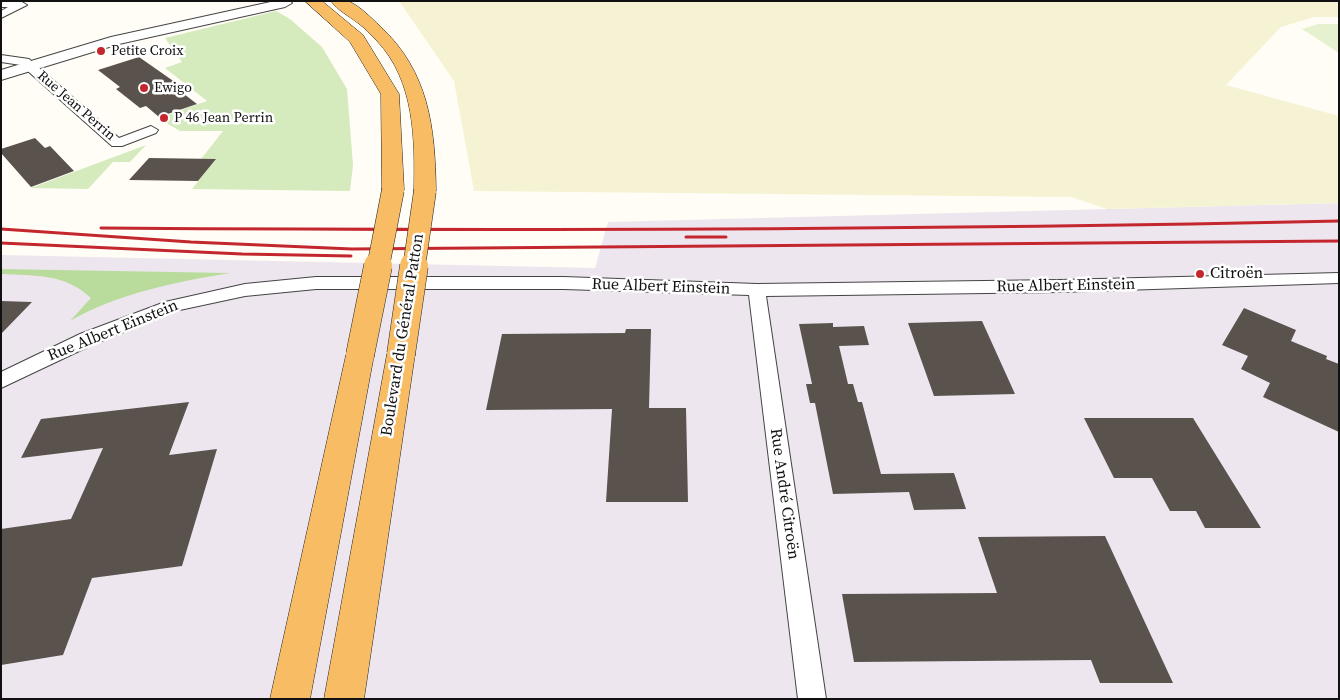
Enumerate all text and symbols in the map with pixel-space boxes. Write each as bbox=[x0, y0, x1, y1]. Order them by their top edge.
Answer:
place label: Petite Croix bbox=[111, 43, 184, 59]
marker: Petite Croix bbox=[95, 45, 107, 57]
street label: Rue Jean Perrin bbox=[34, 68, 118, 144]
place label: Ewigo bbox=[154, 80, 192, 96]
marker: Ewigo bbox=[138, 82, 150, 94]
place label: P 46 Jean Perrin bbox=[174, 110, 273, 126]
marker: P 46 Jean Perrin bbox=[158, 112, 170, 124]
street label: Boulevard du Général Patton bbox=[377, 232, 429, 438]
place label: Citroën bbox=[1210, 264, 1263, 284]
marker: Citroën bbox=[1194, 268, 1206, 280]
street label: Rue Albert Einstein bbox=[591, 275, 731, 299]
street label: Rue Albert Einstein bbox=[996, 275, 1136, 297]
street label: Rue Albert Einstein bbox=[45, 296, 181, 366]
street label: Rue André Citroën bbox=[765, 427, 803, 561]

